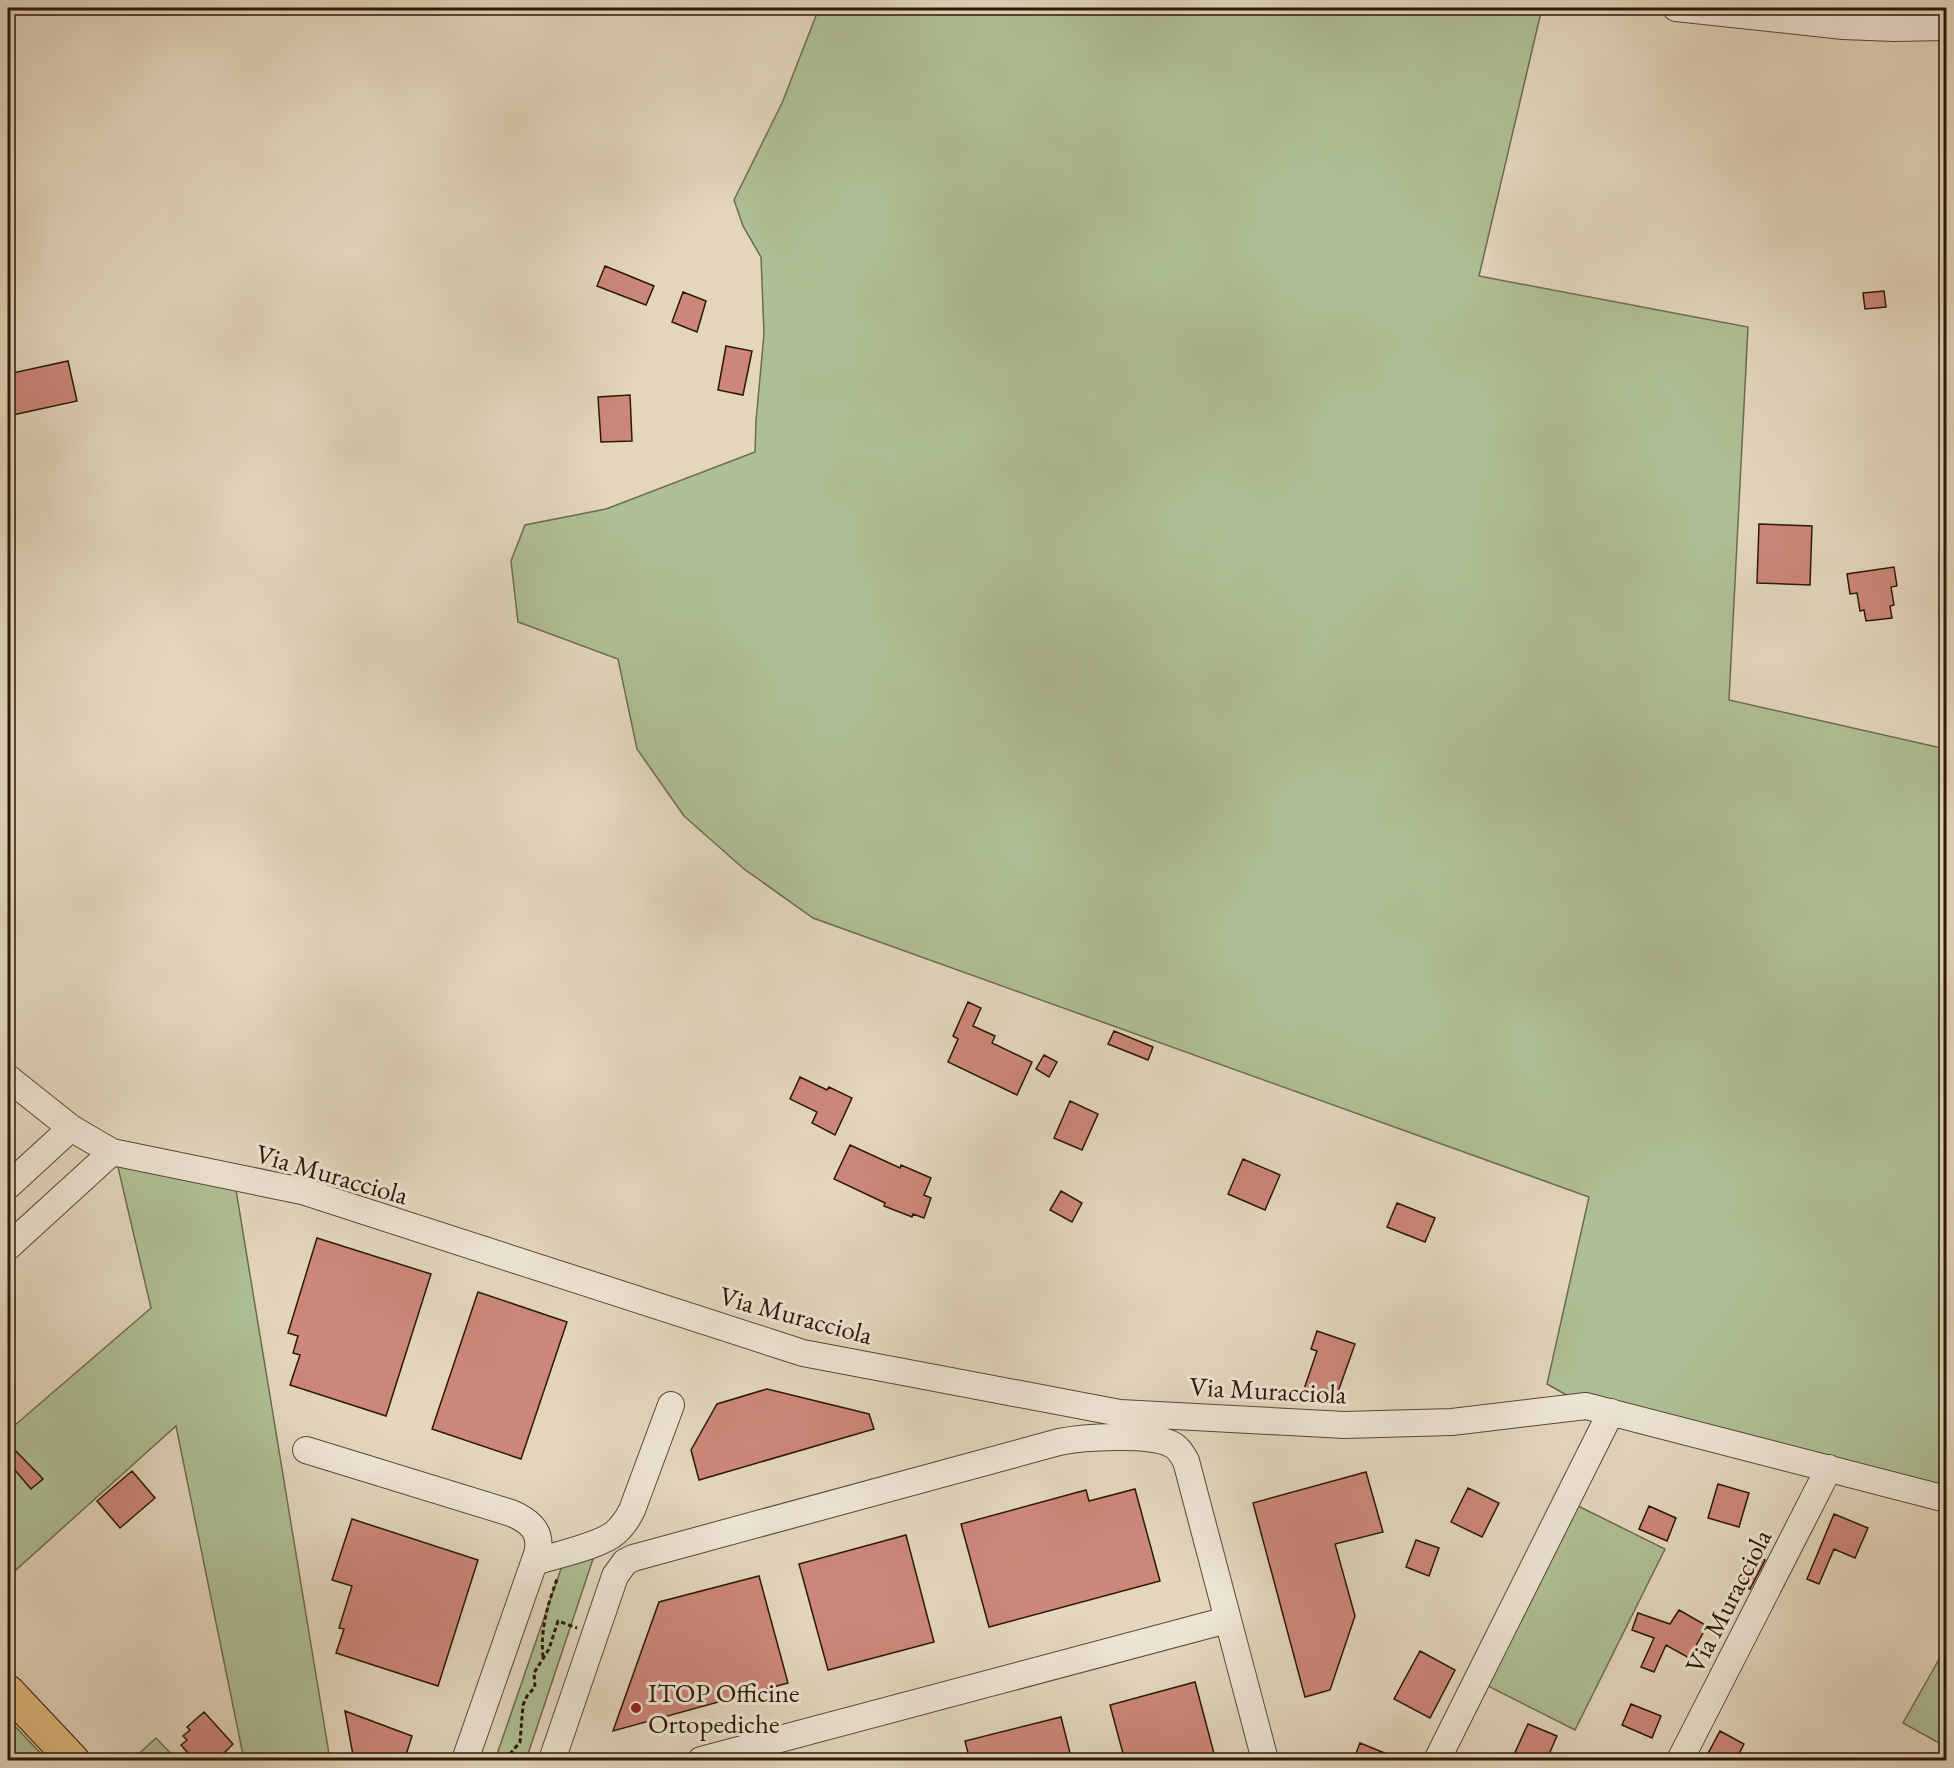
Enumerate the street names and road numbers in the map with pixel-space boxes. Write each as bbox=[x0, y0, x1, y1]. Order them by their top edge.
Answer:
street label: Via Muracciola bbox=[252, 1136, 412, 1213]
street label: Via Muracciola bbox=[716, 1278, 877, 1352]
street label: Via Muracciola bbox=[1189, 1368, 1348, 1412]
street label: Via Muracciola bbox=[1677, 1523, 1779, 1679]

